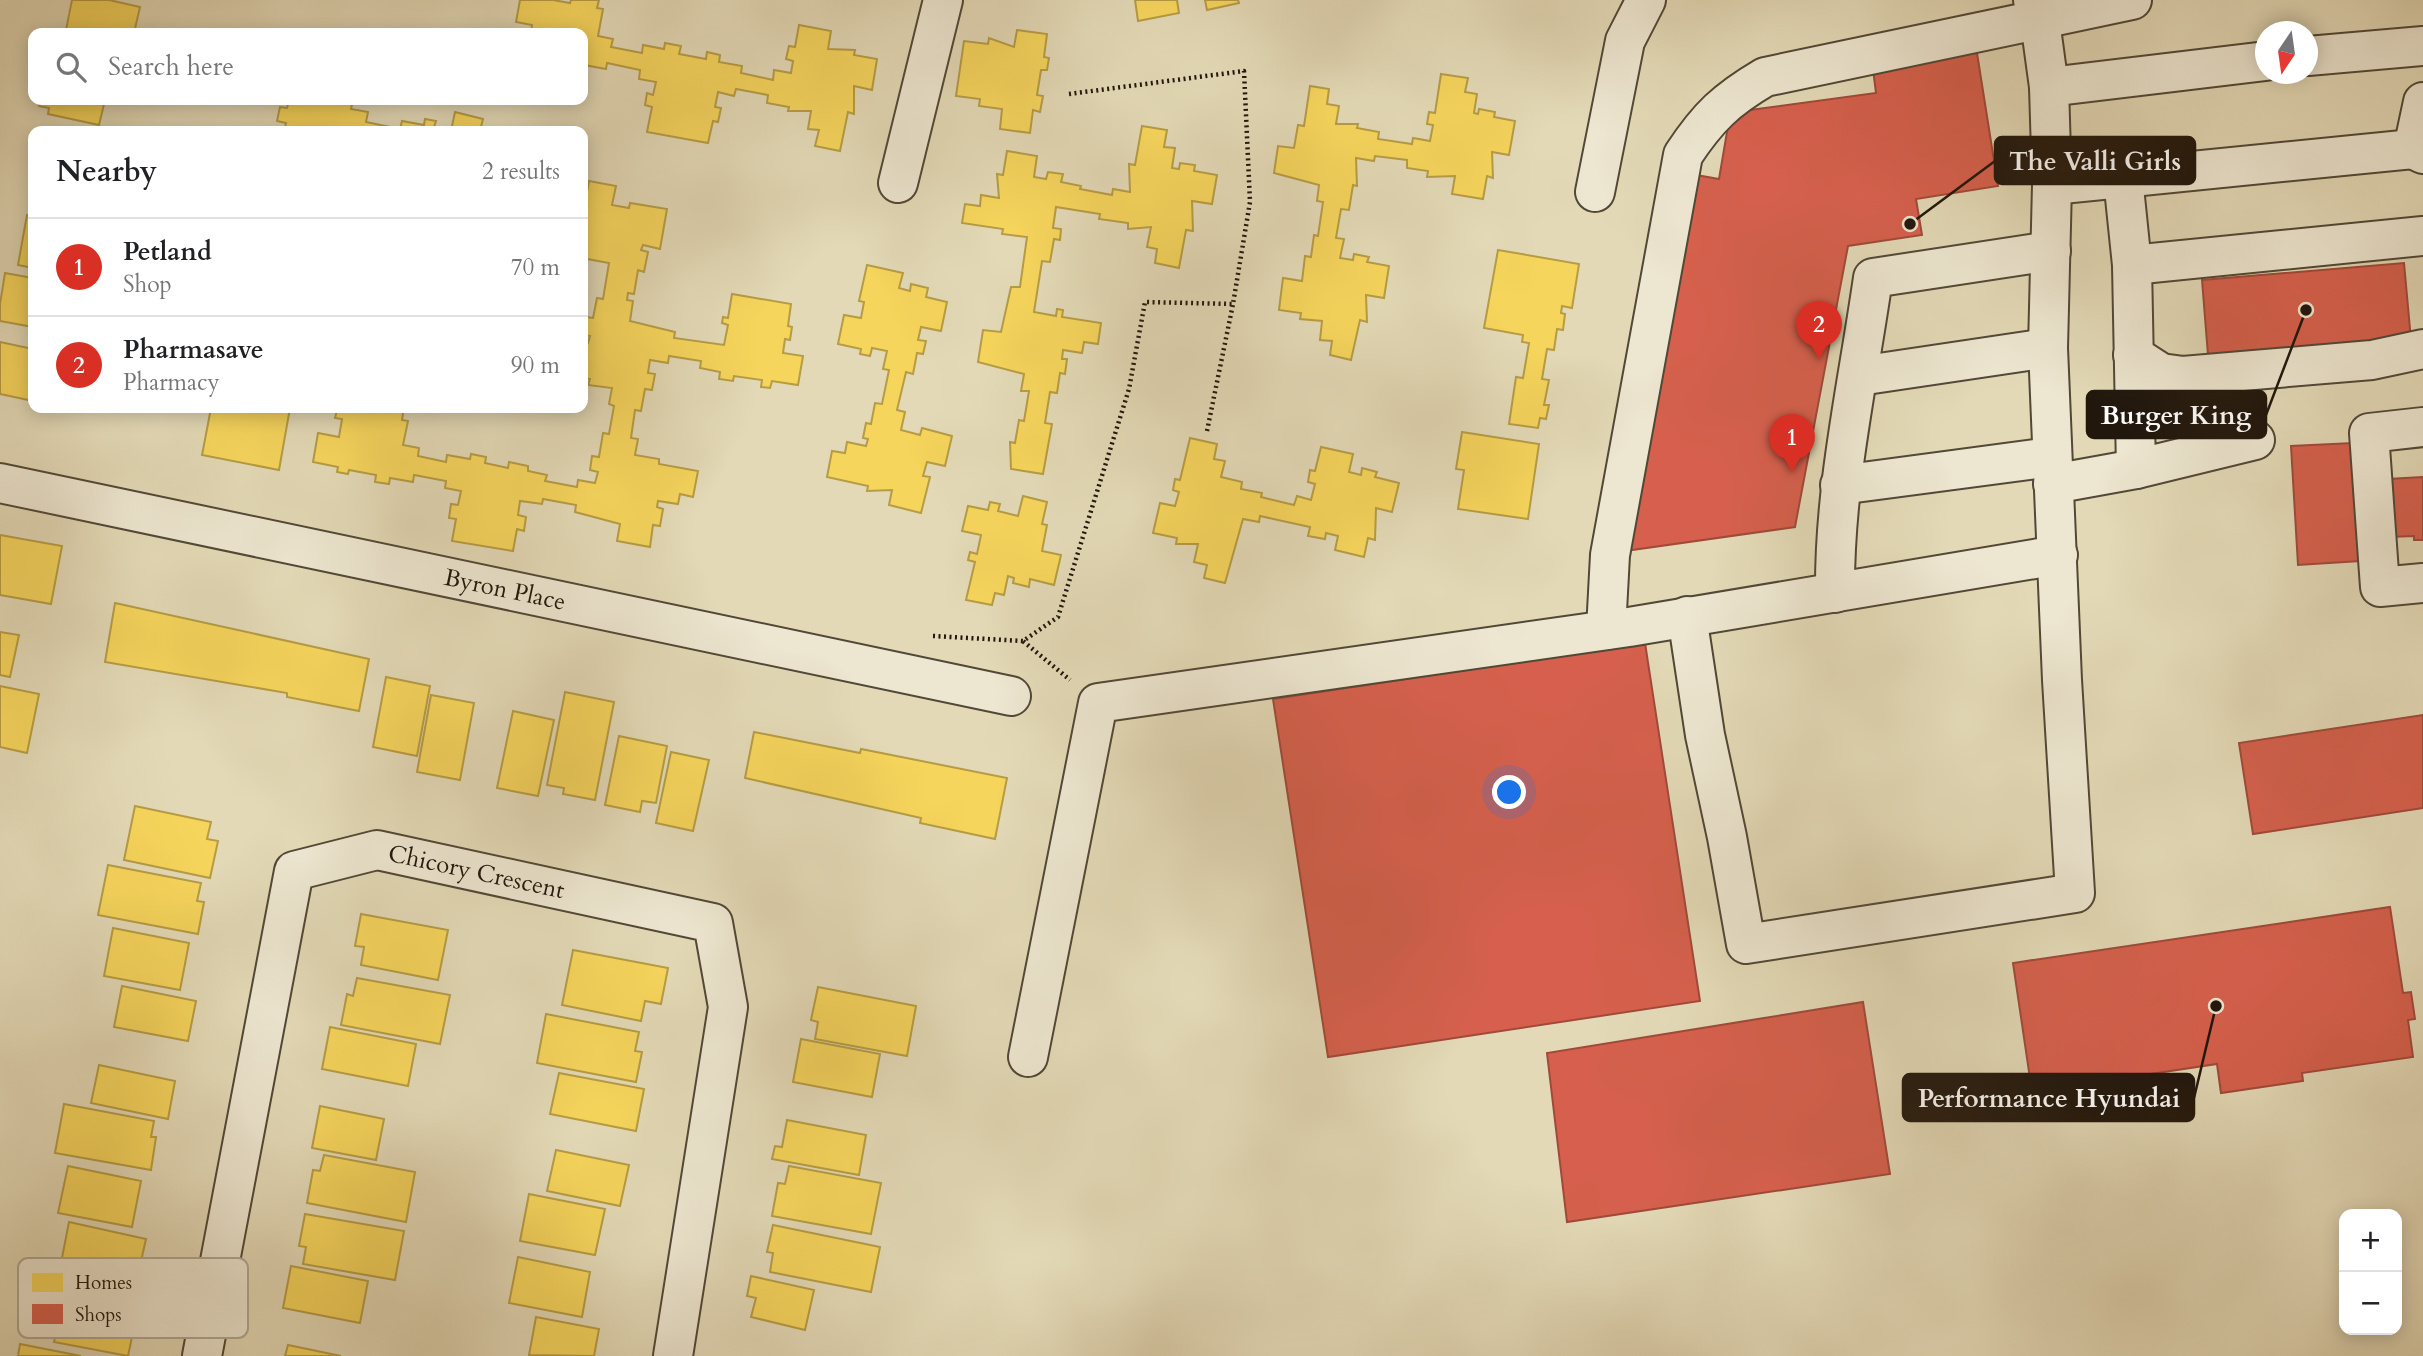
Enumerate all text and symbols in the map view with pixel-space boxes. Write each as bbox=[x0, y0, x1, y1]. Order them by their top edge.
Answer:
north arrow bbox=[2255, 21, 2318, 84]
search box bbox=[28, 28, 588, 105]
icon: search bbox=[52, 48, 90, 86]
text: Search here bbox=[108, 49, 234, 84]
callout: The Valli Girls bbox=[1995, 137, 2195, 184]
text: The Valli Girls bbox=[2009, 144, 2181, 179]
text: Nearby bbox=[56, 151, 157, 192]
text: 2 results bbox=[482, 156, 560, 187]
text: Petland bbox=[123, 234, 212, 269]
text: 1 bbox=[73, 252, 85, 283]
text: 70 m bbox=[511, 252, 560, 283]
text: Shop bbox=[123, 269, 172, 300]
pin: 2 bbox=[1796, 301, 1842, 359]
text: Pharmasave bbox=[123, 332, 264, 367]
text: 2 bbox=[73, 350, 85, 381]
text: 90 m bbox=[511, 350, 560, 381]
text: Pharmacy bbox=[123, 367, 220, 398]
callout: Burger King bbox=[2087, 391, 2266, 438]
text: Burger King bbox=[2101, 398, 2252, 433]
pin: 1 bbox=[1769, 414, 1815, 472]
street label: Byron Place bbox=[441, 561, 569, 618]
your location bbox=[1492, 775, 1526, 809]
street label: Chicory Crescent bbox=[385, 836, 568, 907]
callout: Performance Hyundai bbox=[1903, 1074, 2194, 1121]
text: Performance Hyundai bbox=[1918, 1081, 2180, 1116]
map controls bbox=[2339, 1209, 2402, 1335]
button: + bbox=[2339, 1209, 2402, 1272]
legend bbox=[18, 1258, 248, 1338]
text: Homes bbox=[75, 1270, 132, 1296]
button: − bbox=[2339, 1272, 2402, 1335]
text: Shops bbox=[75, 1302, 122, 1328]

